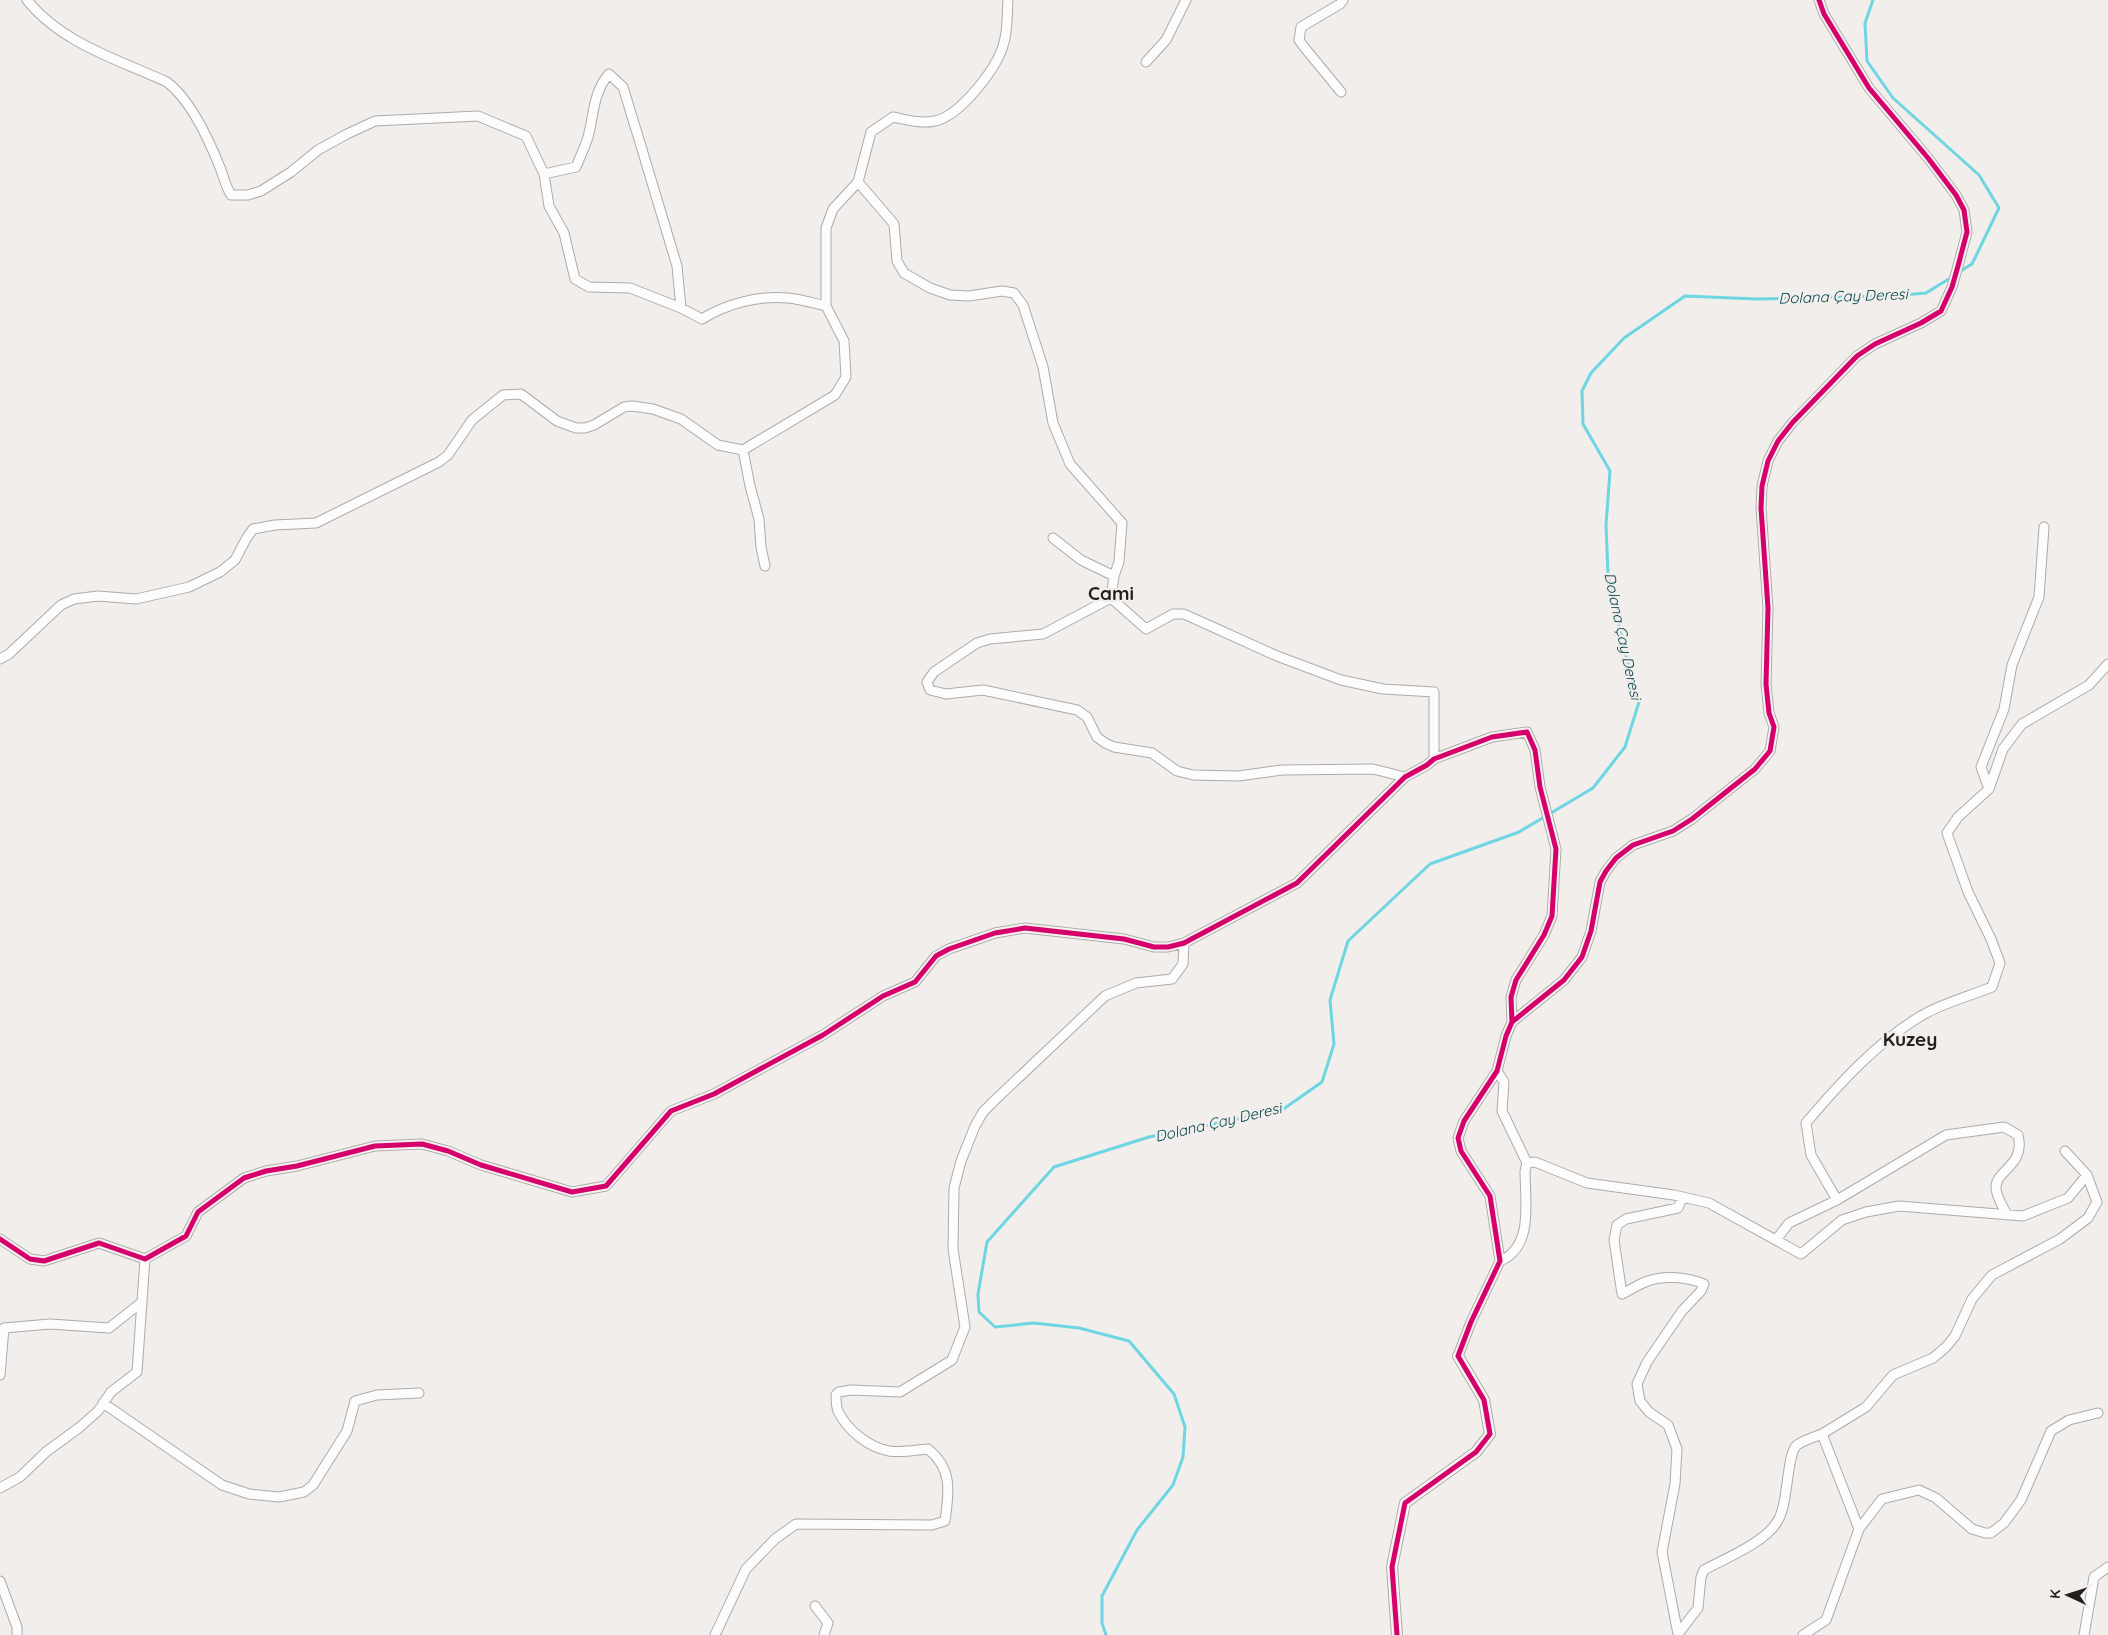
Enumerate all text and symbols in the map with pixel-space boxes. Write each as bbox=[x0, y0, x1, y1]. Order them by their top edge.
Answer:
water label: Dolana Çay Deresi bbox=[1778, 284, 1910, 308]
water label: Dolana Çay Deresi bbox=[1600, 571, 1646, 703]
district label: Cami bbox=[1088, 581, 1134, 605]
district label: Kuzey bbox=[1883, 1027, 1937, 1051]
water label: Dolana Çay Deresi bbox=[1153, 1098, 1285, 1146]
north arrow bbox=[2043, 1570, 2093, 1620]
text: K bbox=[2046, 1589, 2064, 1599]

